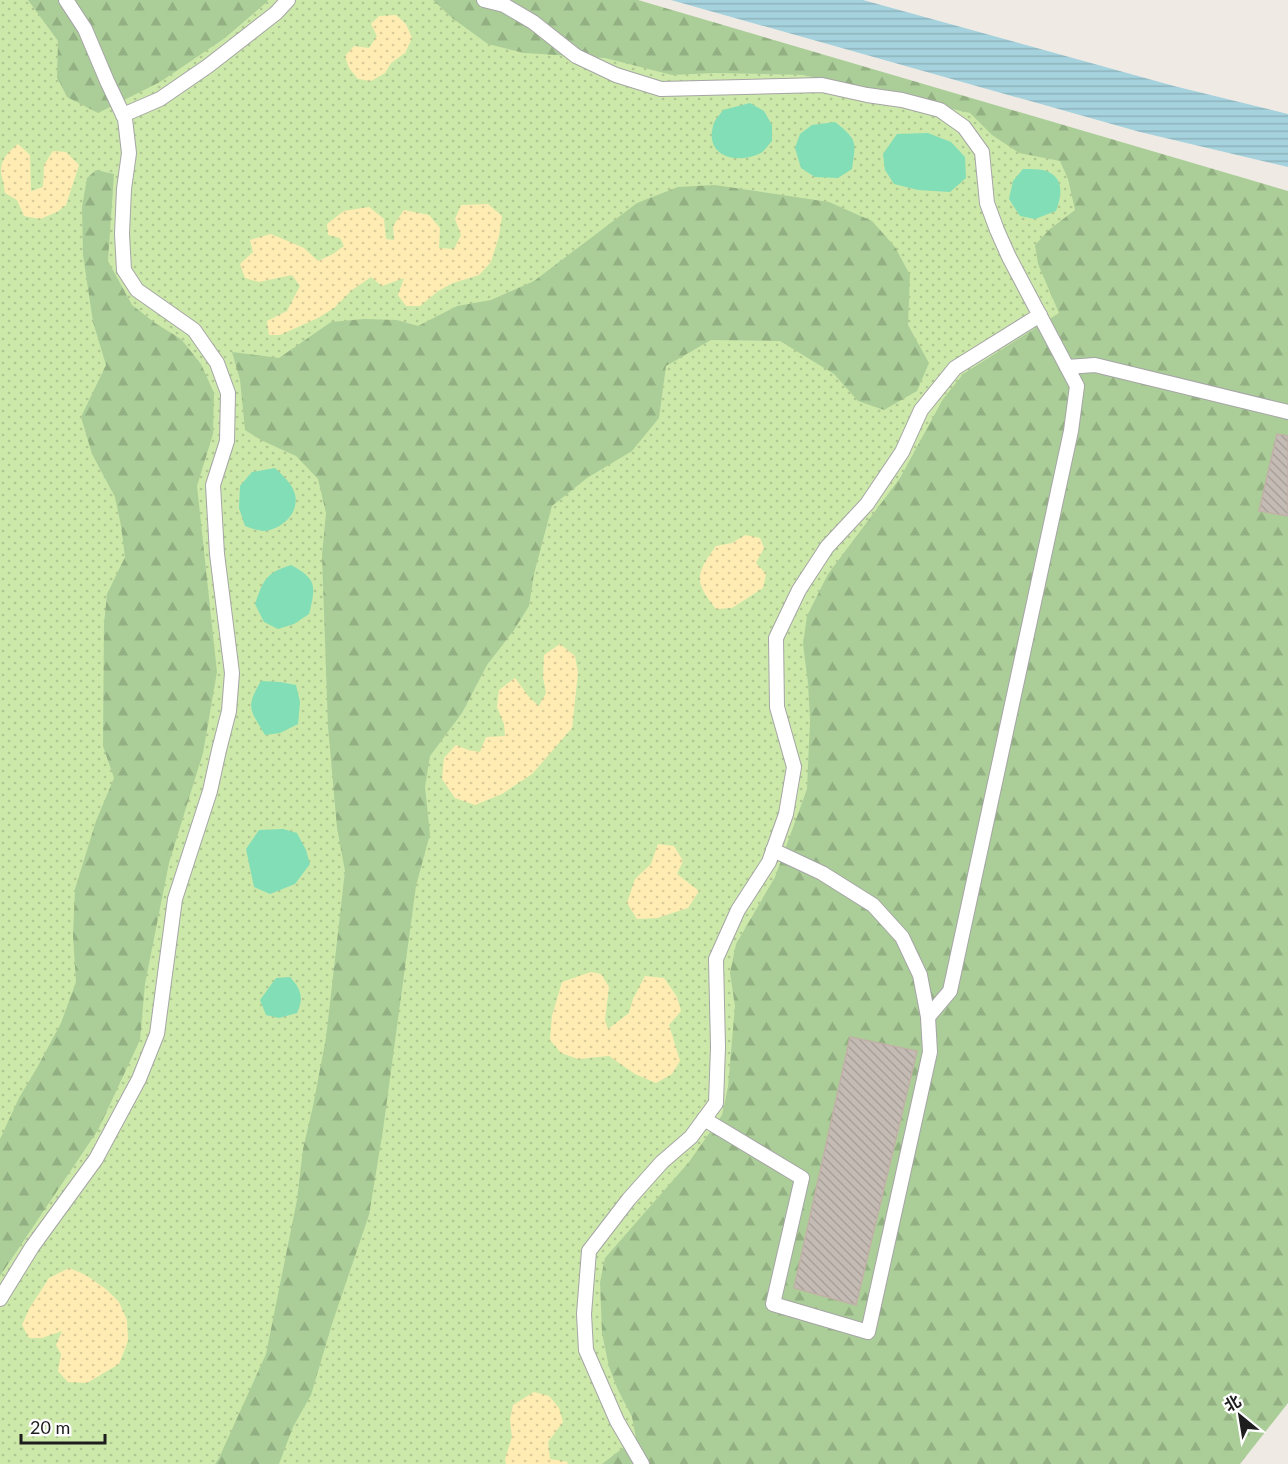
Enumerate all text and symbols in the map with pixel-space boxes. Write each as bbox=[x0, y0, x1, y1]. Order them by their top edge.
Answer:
north arrow bbox=[1210, 1386, 1270, 1446]
text: 北 bbox=[1221, 1390, 1244, 1415]
scale bar bbox=[21, 1407, 105, 1445]
text: 20 m bbox=[30, 1416, 70, 1438]

